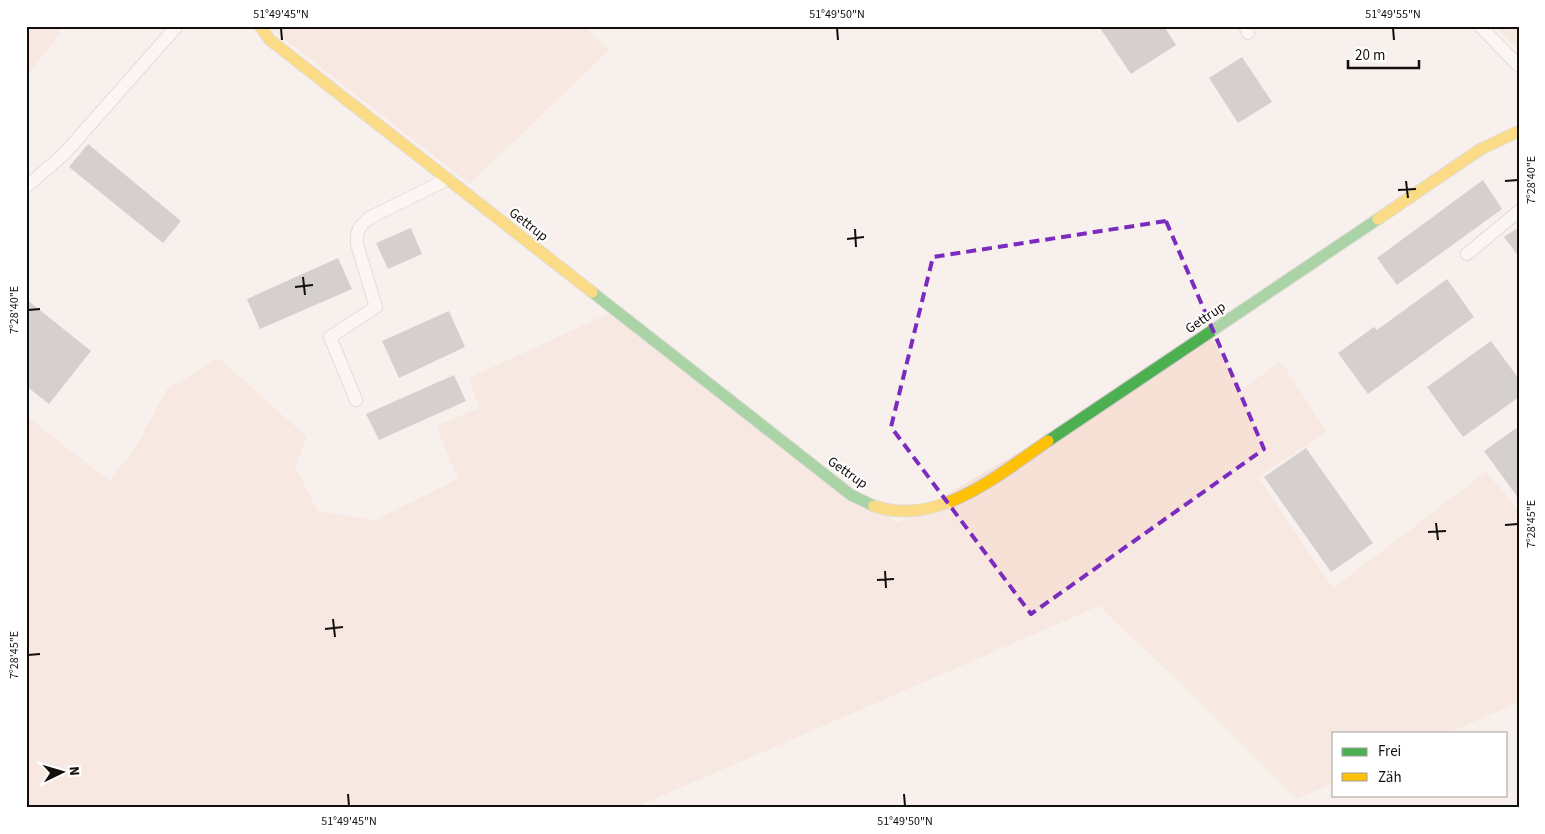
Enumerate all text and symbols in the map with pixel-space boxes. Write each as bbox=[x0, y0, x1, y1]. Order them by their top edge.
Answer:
text: 51°49'45"N bbox=[253, 6, 309, 23]
text: 51°49'50"N bbox=[809, 6, 865, 23]
text: 51°49'55"N bbox=[1365, 6, 1421, 23]
scale bar bbox=[1348, 38, 1419, 70]
text: 20 m bbox=[1355, 45, 1385, 66]
text: 7°28'40"E bbox=[1523, 156, 1540, 204]
street label: Gettrup bbox=[505, 203, 552, 247]
text: 7°28'40"E bbox=[6, 286, 23, 334]
street label: Gettrup bbox=[1181, 297, 1230, 339]
street label: Gettrup bbox=[823, 452, 872, 494]
text: 7°28'45"E bbox=[1523, 500, 1540, 548]
text: 7°28'45"E bbox=[6, 631, 23, 679]
legend bbox=[1332, 732, 1508, 796]
text: Frei bbox=[1378, 741, 1401, 762]
north arrow bbox=[38, 746, 88, 796]
text: N bbox=[64, 765, 84, 776]
text: Zäh bbox=[1378, 767, 1402, 788]
text: 51°49'45"N bbox=[321, 813, 377, 830]
text: 51°49'50"N bbox=[877, 813, 933, 830]

